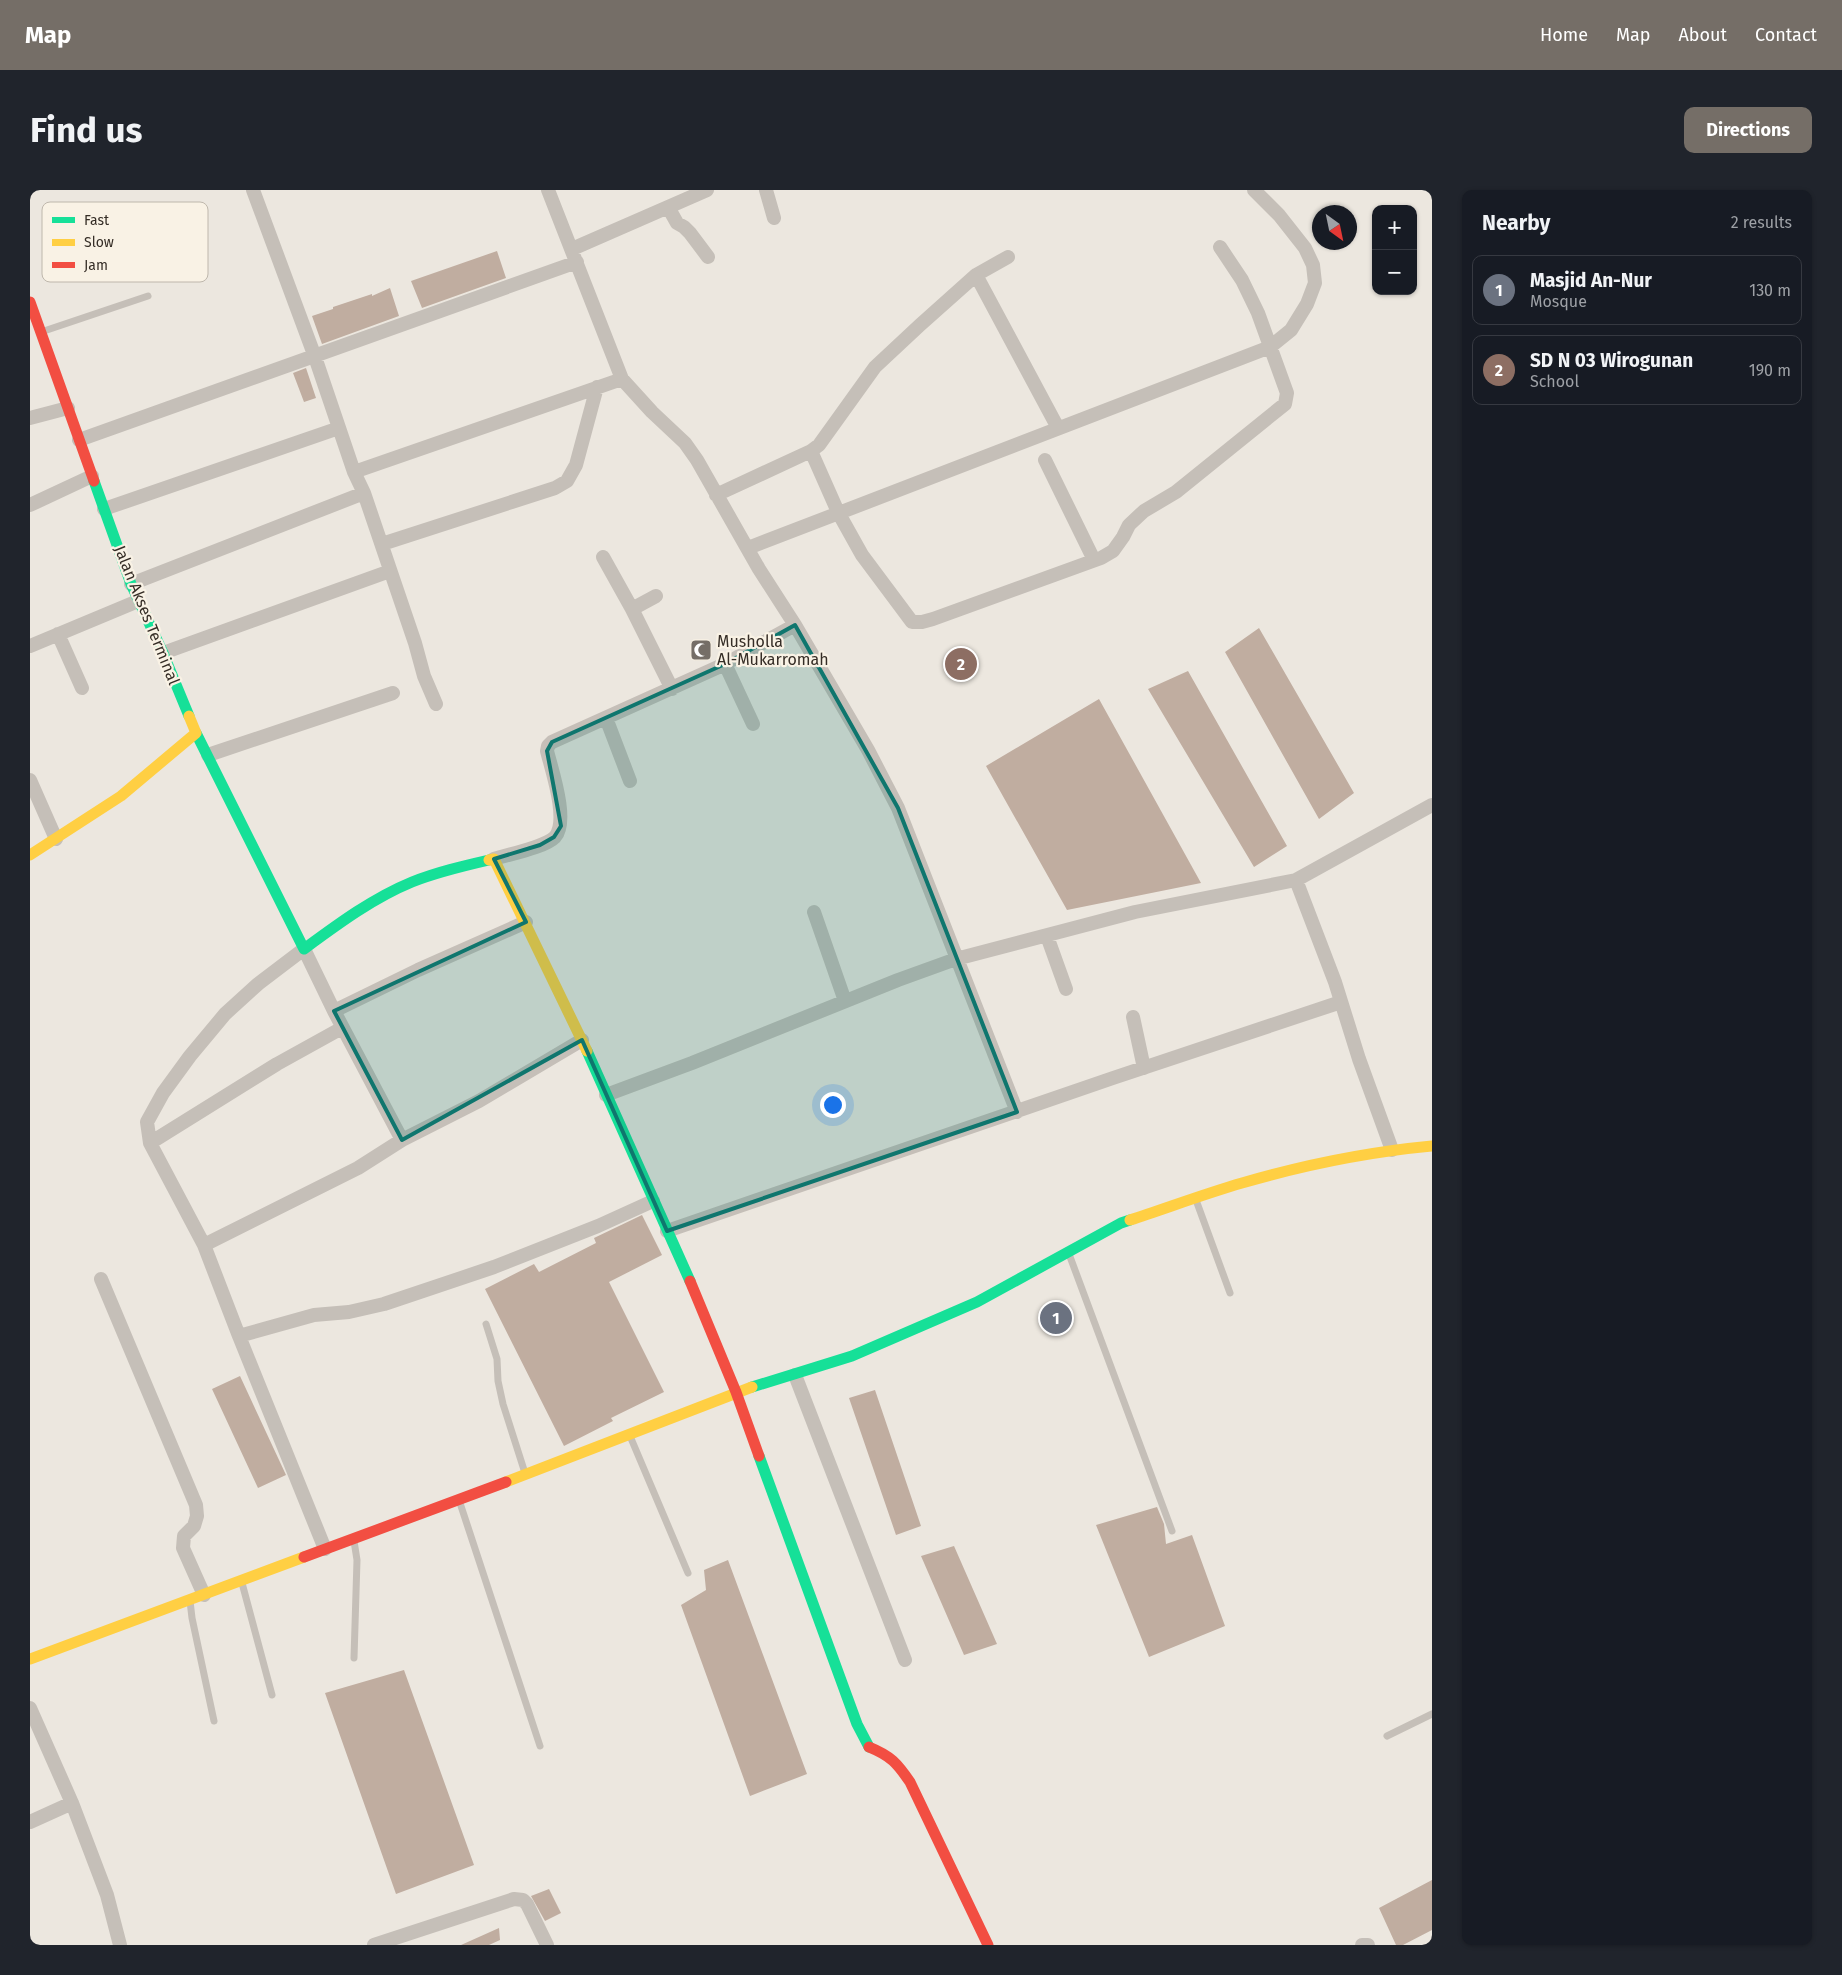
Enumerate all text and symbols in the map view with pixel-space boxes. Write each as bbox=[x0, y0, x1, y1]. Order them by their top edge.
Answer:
text: Map bbox=[25, 21, 71, 49]
text: Home bbox=[1540, 24, 1588, 46]
text: Map bbox=[1616, 24, 1650, 46]
text: About bbox=[1678, 24, 1727, 46]
text: Contact bbox=[1755, 24, 1817, 46]
button: Directions bbox=[1684, 107, 1812, 153]
text: Find us bbox=[30, 109, 142, 151]
legend bbox=[42, 202, 208, 282]
north arrow bbox=[1312, 205, 1357, 250]
map controls bbox=[1372, 205, 1417, 295]
button: + bbox=[1372, 205, 1417, 250]
text: Nearby bbox=[1482, 210, 1550, 236]
text: Fast bbox=[84, 212, 110, 229]
text: 2 results bbox=[1731, 213, 1792, 232]
text: Slow bbox=[84, 234, 114, 251]
button: − bbox=[1372, 250, 1417, 295]
text: Jam bbox=[84, 257, 108, 274]
text: Masjid An-Nur bbox=[1530, 269, 1652, 292]
text: 1 bbox=[1495, 281, 1503, 300]
text: 130 m bbox=[1749, 281, 1791, 300]
text: Mosque bbox=[1530, 292, 1587, 311]
text: SD N 03 Wirogunan bbox=[1530, 349, 1693, 372]
text: 2 bbox=[1495, 361, 1503, 380]
text: 190 m bbox=[1749, 361, 1791, 380]
text: School bbox=[1530, 372, 1579, 391]
street label: Jalan Akses Terminal bbox=[110, 543, 184, 688]
place label: Musholla Al-Mukarromah bbox=[717, 632, 829, 669]
mosque icon: Musholla Al-Mukarromah bbox=[689, 638, 713, 662]
pin: 2 bbox=[945, 645, 977, 683]
your location bbox=[820, 1092, 846, 1118]
pin: 1 bbox=[1040, 1299, 1072, 1337]

